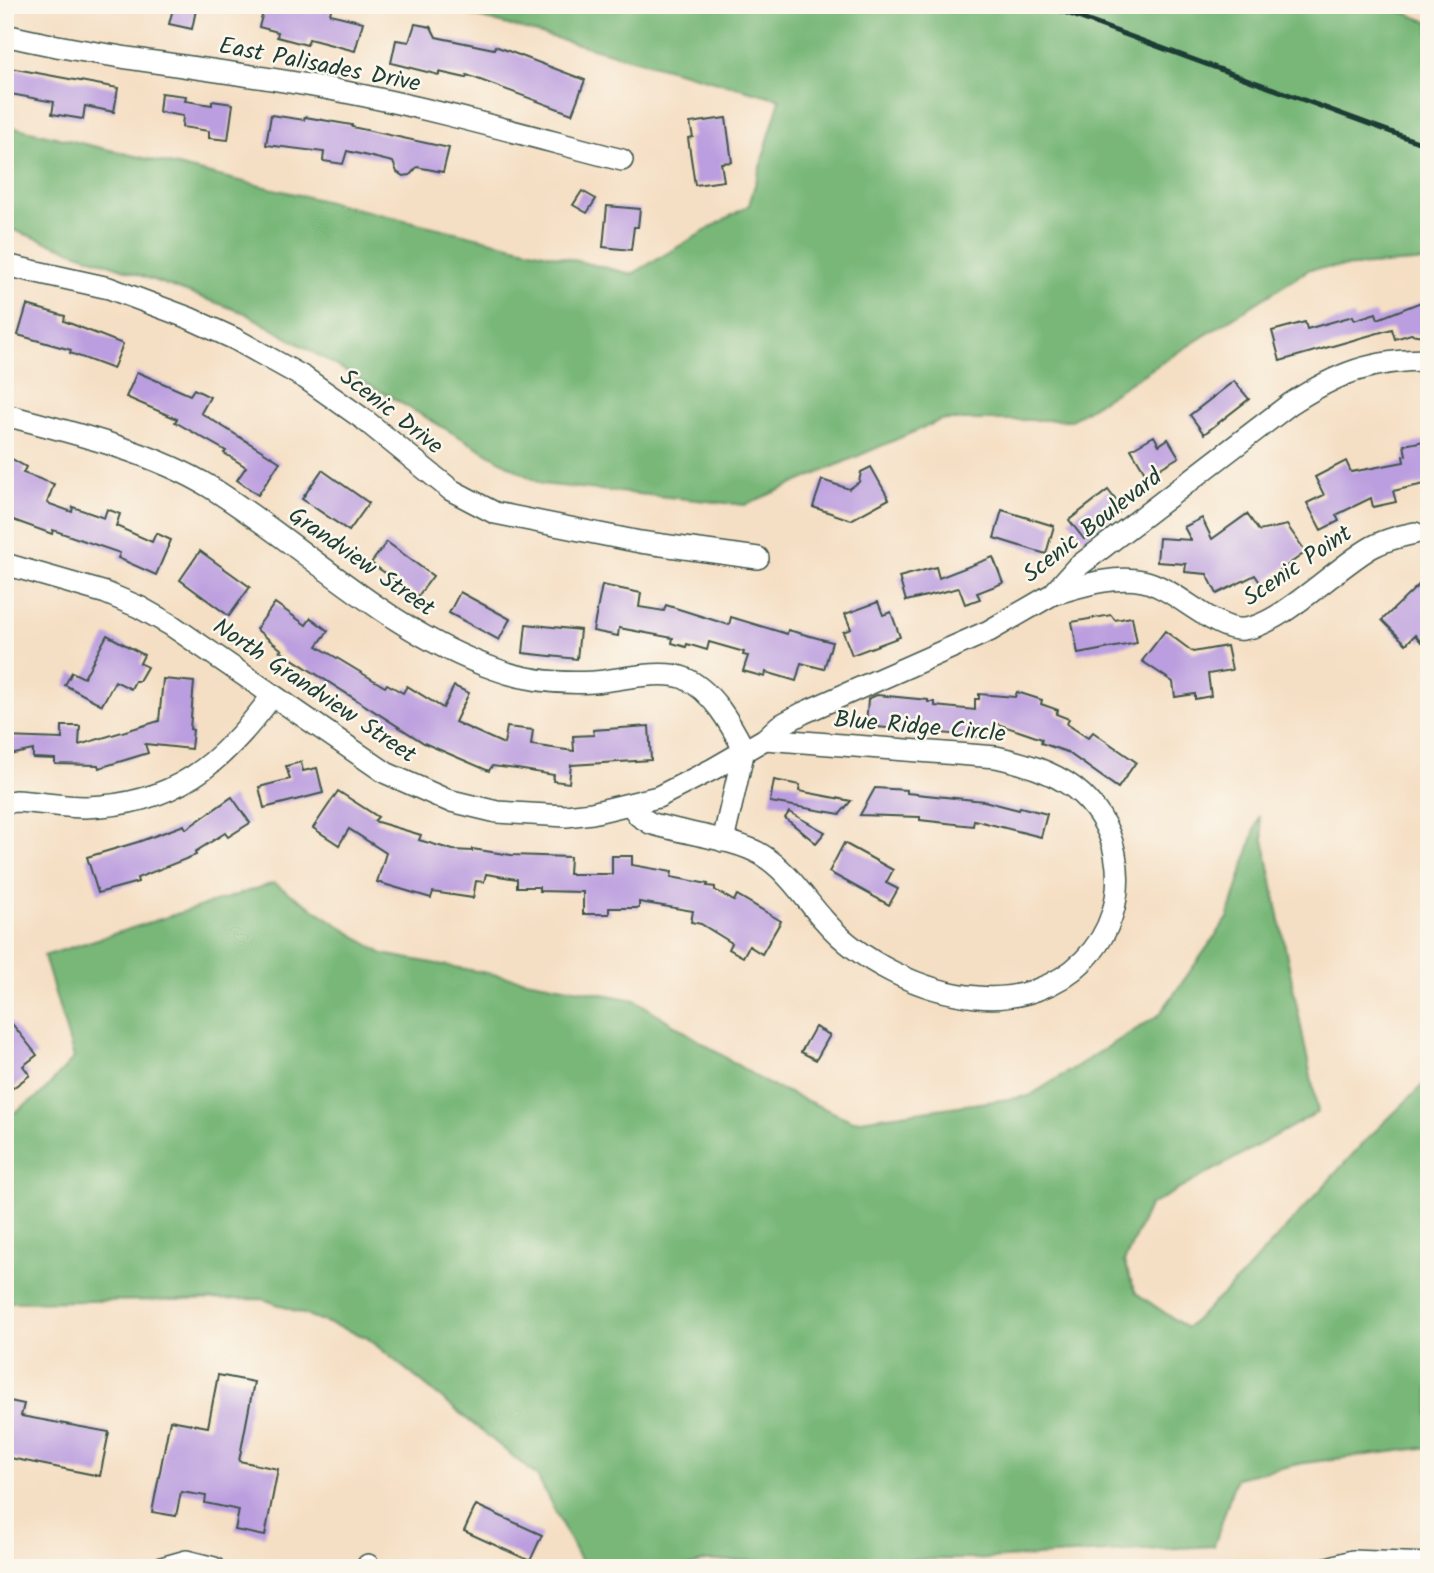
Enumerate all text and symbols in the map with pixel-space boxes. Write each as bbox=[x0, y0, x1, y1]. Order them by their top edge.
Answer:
street label: East Palisades Drive bbox=[216, 27, 424, 104]
street label: Scenic Drive bbox=[331, 359, 452, 466]
street label: Scenic Boulevard bbox=[1014, 458, 1172, 593]
street label: Grandview Street bbox=[280, 497, 443, 628]
street label: Scenic Point bbox=[1235, 515, 1361, 617]
street label: North Grandview Street bbox=[204, 608, 425, 775]
street label: Blue Ridge Circle bbox=[832, 701, 1007, 754]

